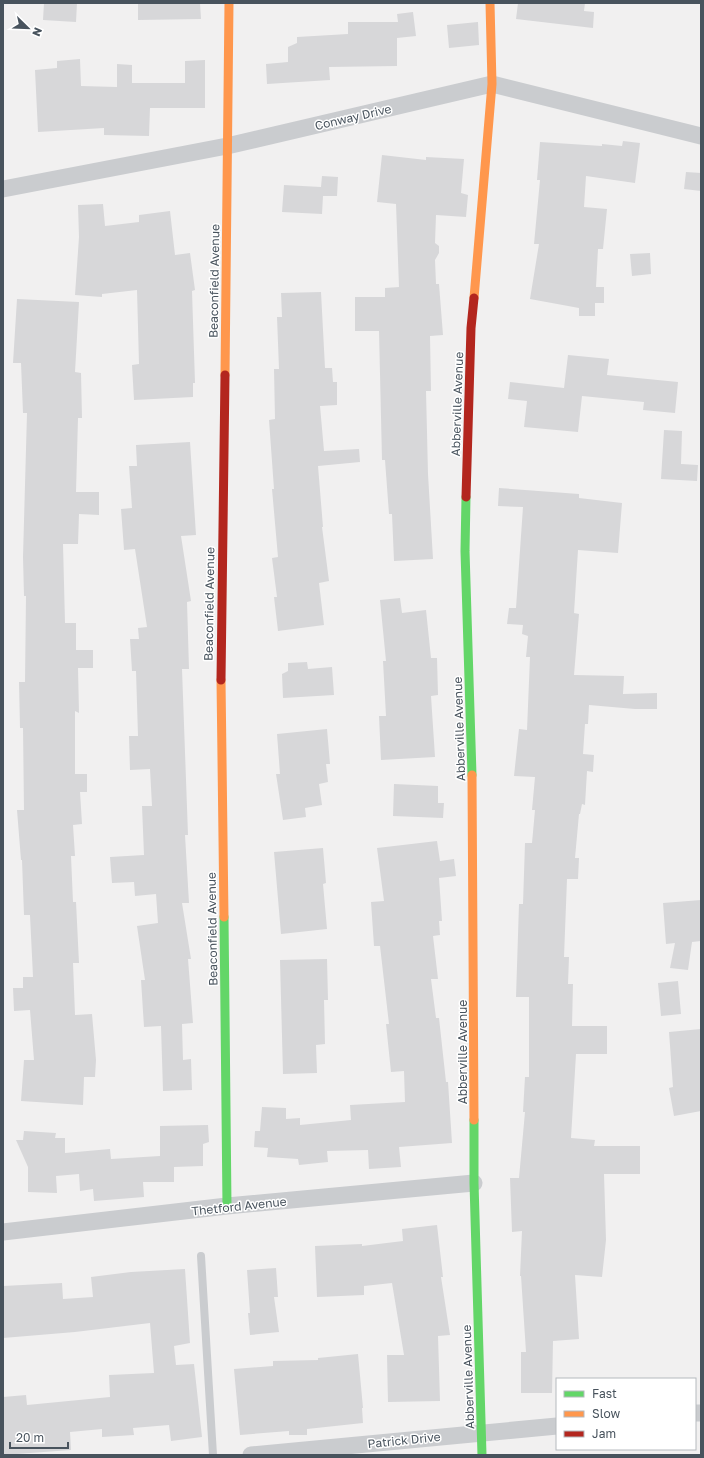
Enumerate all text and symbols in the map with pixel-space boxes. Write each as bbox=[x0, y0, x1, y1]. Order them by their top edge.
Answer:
north arrow bbox=[8, 8, 48, 48]
text: N bbox=[30, 26, 45, 38]
street label: Conway Drive bbox=[313, 101, 393, 133]
street label: Beaconfield Avenue bbox=[206, 224, 222, 338]
street label: Abberville Avenue bbox=[448, 351, 466, 457]
street label: Beaconfield Avenue bbox=[201, 547, 217, 661]
street label: Abberville Avenue bbox=[450, 676, 468, 782]
street label: Beaconfield Avenue bbox=[204, 872, 220, 986]
street label: Abberville Avenue bbox=[455, 1000, 470, 1104]
street label: Thetford Avenue bbox=[191, 1194, 287, 1218]
street label: Abberville Avenue bbox=[459, 1324, 477, 1430]
legend bbox=[556, 1378, 696, 1450]
text: Fast bbox=[592, 1386, 617, 1401]
text: Slow bbox=[592, 1406, 620, 1421]
scale bar bbox=[10, 1424, 68, 1450]
text: Jam bbox=[592, 1426, 616, 1441]
street label: Patrick Drive bbox=[367, 1429, 441, 1451]
text: 20 m bbox=[16, 1430, 44, 1445]

